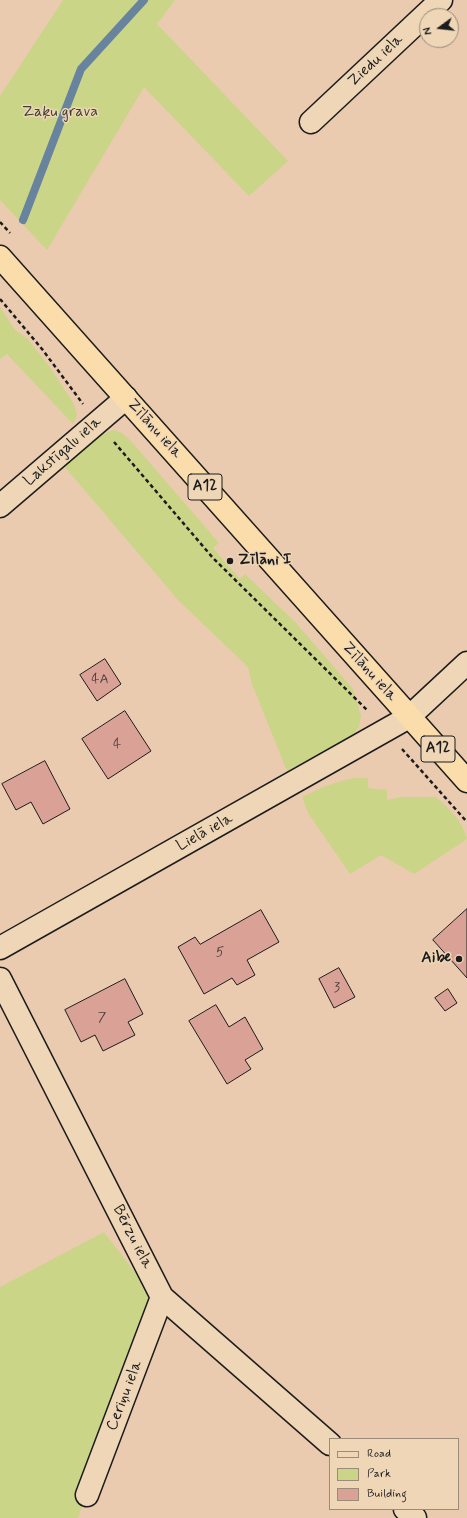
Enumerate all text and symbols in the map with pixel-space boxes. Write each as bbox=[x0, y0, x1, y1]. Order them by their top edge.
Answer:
north arrow bbox=[419, 8, 459, 48]
text: N bbox=[421, 26, 436, 36]
street label: Ziedu iela bbox=[344, 31, 408, 91]
park label: Zaķu grava bbox=[22, 103, 98, 123]
street label: Zīlānu iela bbox=[122, 395, 186, 463]
street label: Lakstīgalu iela bbox=[20, 413, 106, 491]
road number: A12 bbox=[188, 474, 222, 500]
place label: Zīlāni I bbox=[238, 551, 292, 571]
marker: Zīlāni I bbox=[225, 556, 235, 566]
street label: Zīlānu iela bbox=[337, 638, 401, 706]
house number: 4A bbox=[91, 672, 109, 688]
road number: A12 bbox=[421, 736, 455, 762]
house number: 4 bbox=[113, 737, 121, 753]
street label: Lielā iela bbox=[174, 810, 236, 856]
house number: 5 bbox=[216, 945, 224, 961]
place label: Aibe bbox=[421, 949, 451, 969]
marker: Aibe bbox=[454, 954, 464, 964]
house number: 3 bbox=[334, 980, 340, 996]
house number: 7 bbox=[98, 1010, 106, 1026]
street label: Bērzu iela bbox=[108, 1202, 156, 1272]
street label: Ceriņu iela bbox=[103, 1358, 147, 1434]
legend bbox=[329, 1438, 459, 1510]
text: Road bbox=[367, 1446, 391, 1462]
text: Park bbox=[367, 1466, 391, 1482]
text: Building bbox=[367, 1486, 407, 1502]

